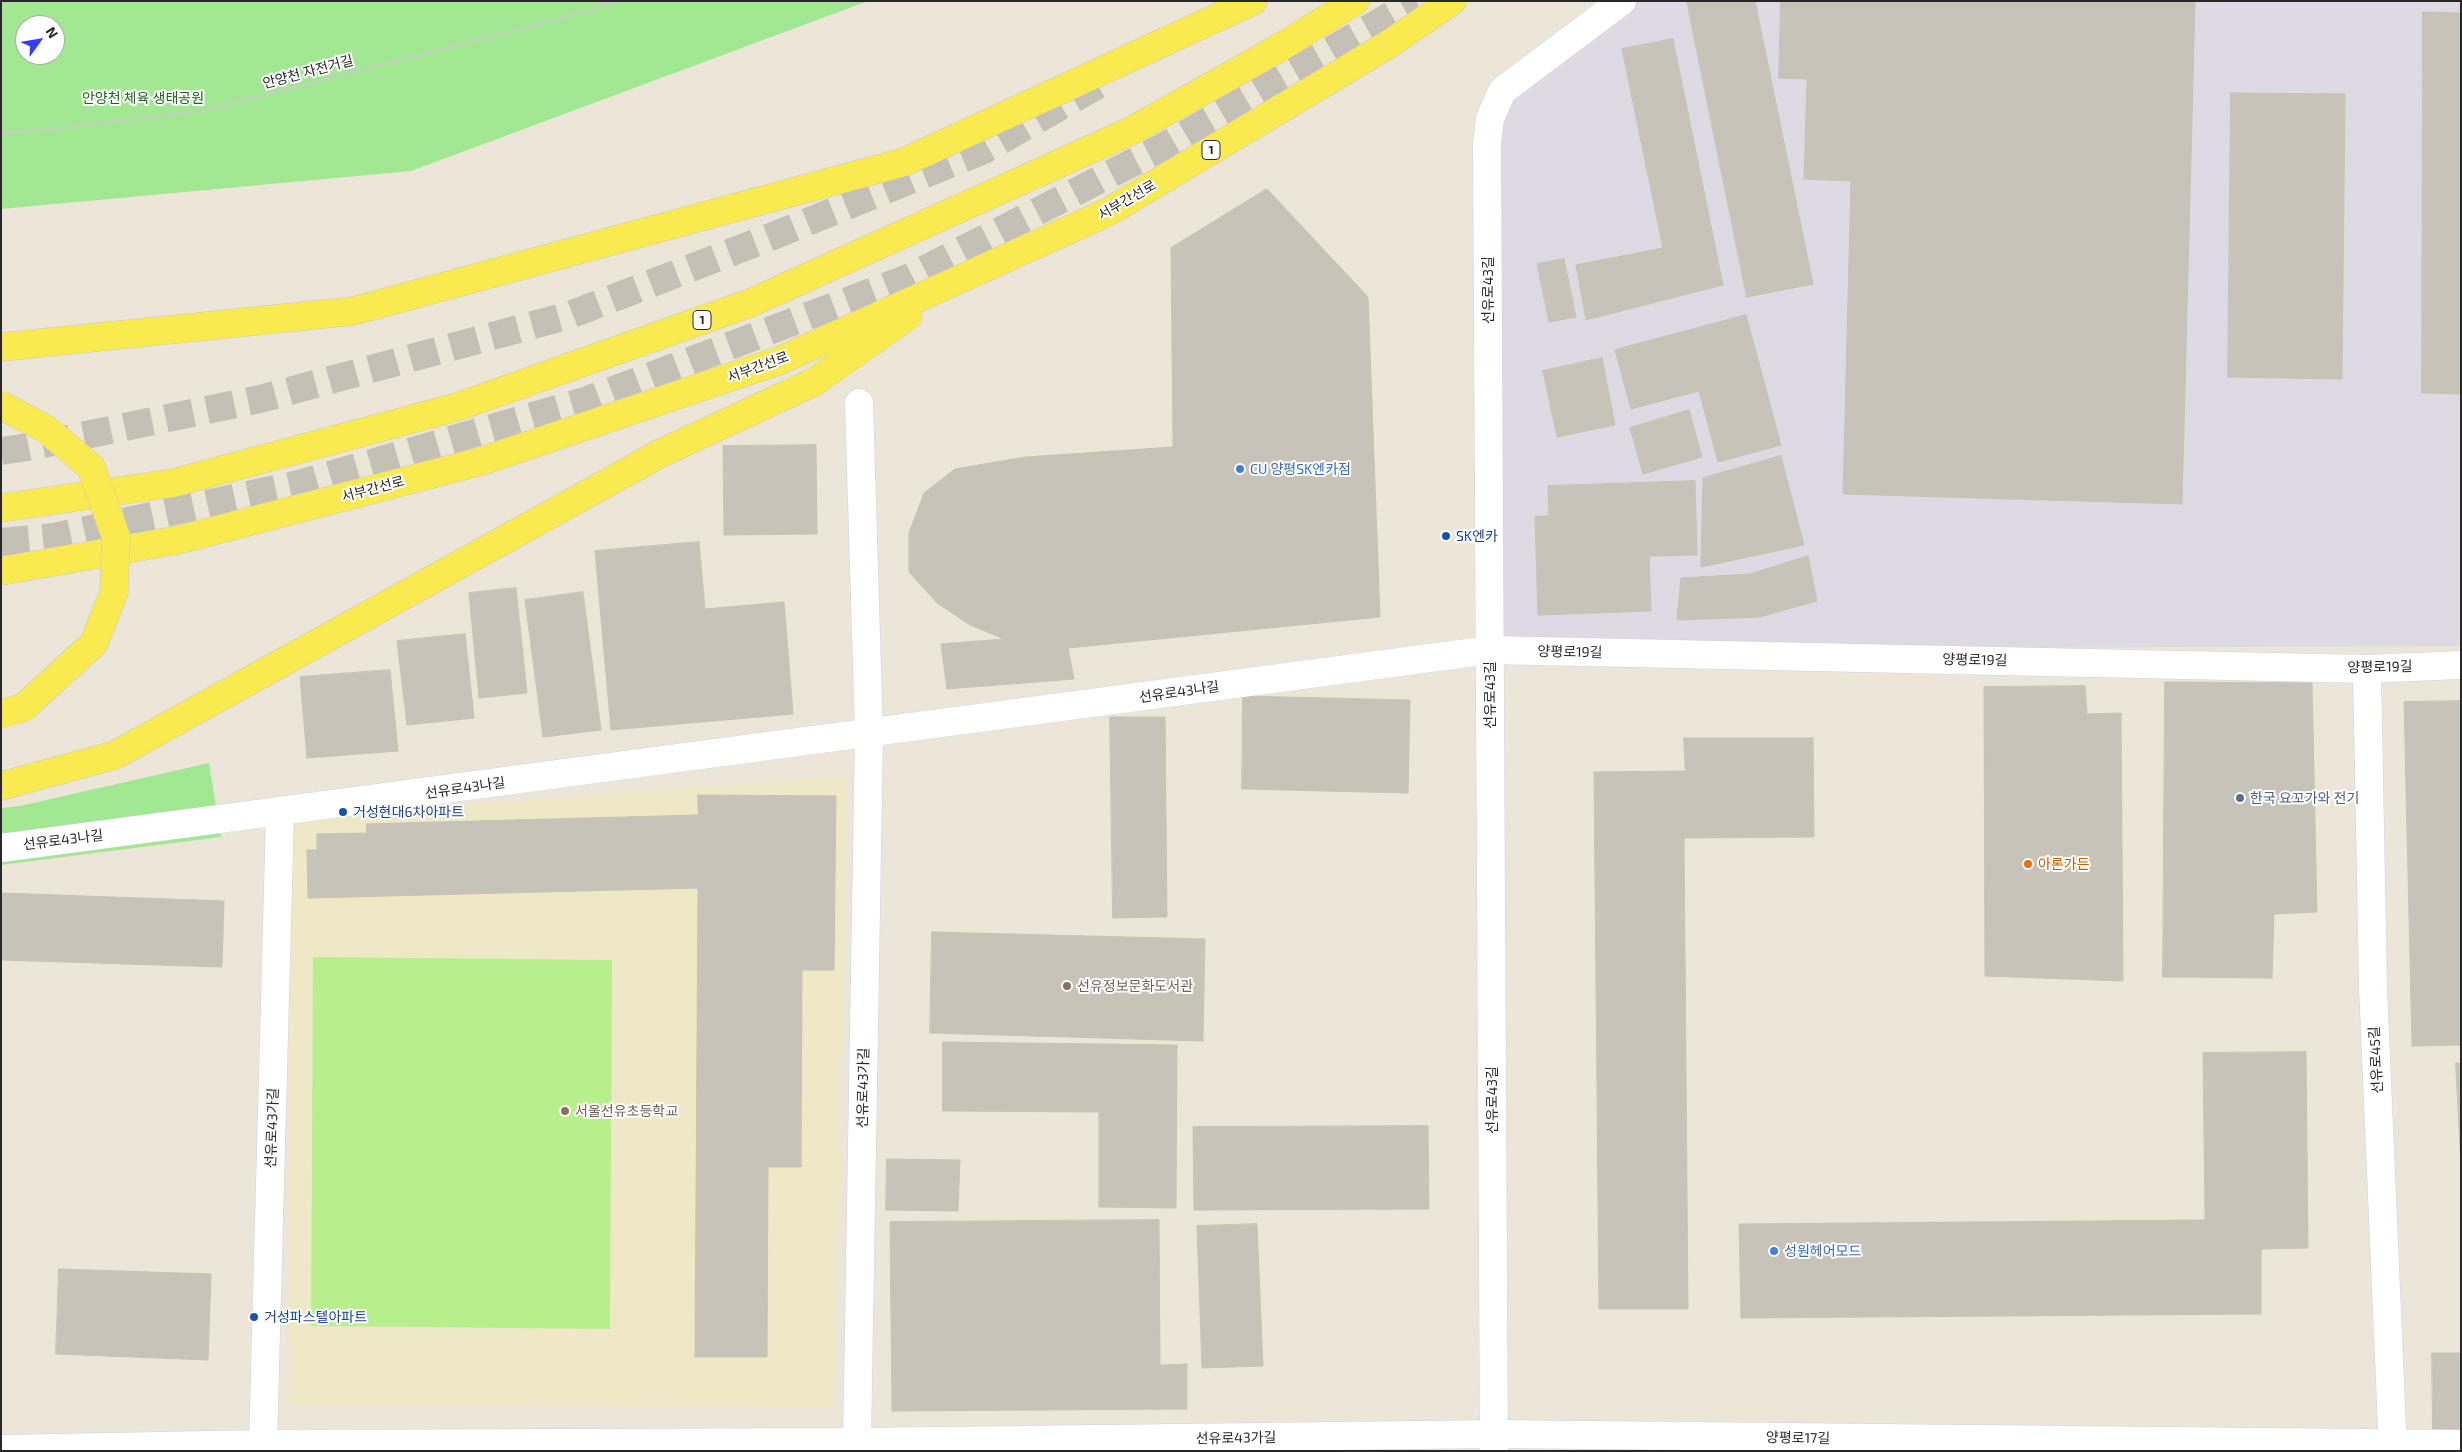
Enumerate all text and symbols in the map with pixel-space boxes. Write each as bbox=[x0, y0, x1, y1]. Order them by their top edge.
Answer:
north arrow bbox=[15, 15, 65, 65]
text: N bbox=[42, 24, 62, 41]
street label: 안양천 자전거길 bbox=[261, 52, 355, 92]
park label: 안양천 체육 생태공원 bbox=[82, 90, 204, 106]
road number: 1 bbox=[1202, 140, 1220, 160]
street label: 서부간선로 bbox=[1095, 177, 1159, 223]
street label: 선유로43길 bbox=[1480, 256, 1496, 324]
road number: 1 bbox=[693, 310, 711, 330]
street label: 서부간선로 bbox=[725, 348, 791, 386]
place label: CU 양평SK엔카점 bbox=[1250, 461, 1351, 477]
marker: CU 양평SK엔카점 bbox=[1234, 463, 1246, 475]
street label: 서부간선로 bbox=[340, 473, 406, 505]
place label: SK엔카 bbox=[1456, 528, 1498, 544]
marker: SK엔카 bbox=[1440, 530, 1452, 542]
street label: 양평로19길 bbox=[1537, 643, 1603, 661]
street label: 양평로19길 bbox=[1942, 651, 2008, 669]
street label: 양평로19길 bbox=[2347, 658, 2413, 676]
street label: 선유로43길 bbox=[1482, 661, 1498, 729]
street label: 선유로43나길 bbox=[1138, 678, 1220, 706]
street label: 선유로43나길 bbox=[424, 774, 506, 802]
place label: 한국 요꼬가와 전기 bbox=[2250, 790, 2359, 806]
marker: 한국 요꼬가와 전기 bbox=[2234, 792, 2246, 804]
place label: 거성현대6차아파트 bbox=[353, 804, 464, 820]
marker: 거성현대6차아파트 bbox=[337, 806, 349, 818]
street label: 선유로43나길 bbox=[22, 827, 104, 853]
place label: 아론가든 bbox=[2038, 856, 2090, 872]
marker: 아론가든 bbox=[2022, 858, 2034, 870]
place label: 선유정보문화도서관 bbox=[1077, 978, 1193, 994]
marker: 선유정보문화도서관 bbox=[1061, 980, 1073, 992]
street label: 선유로45길 bbox=[2366, 1026, 2386, 1094]
street label: 선유로43가길 bbox=[854, 1047, 872, 1129]
street label: 선유로43길 bbox=[1484, 1066, 1500, 1134]
street label: 선유로43가길 bbox=[262, 1087, 282, 1169]
place label: 서울선유초등학교 bbox=[575, 1103, 678, 1119]
marker: 서울선유초등학교 bbox=[559, 1105, 571, 1117]
place label: 성원헤어모드 bbox=[1784, 1243, 1861, 1259]
marker: 성원헤어모드 bbox=[1768, 1245, 1780, 1257]
place label: 거성파스텔아파트 bbox=[264, 1309, 367, 1325]
marker: 거성파스텔아파트 bbox=[248, 1311, 260, 1323]
street label: 선유로43가길 bbox=[1195, 1429, 1277, 1447]
street label: 양평로17길 bbox=[1766, 1429, 1830, 1447]

